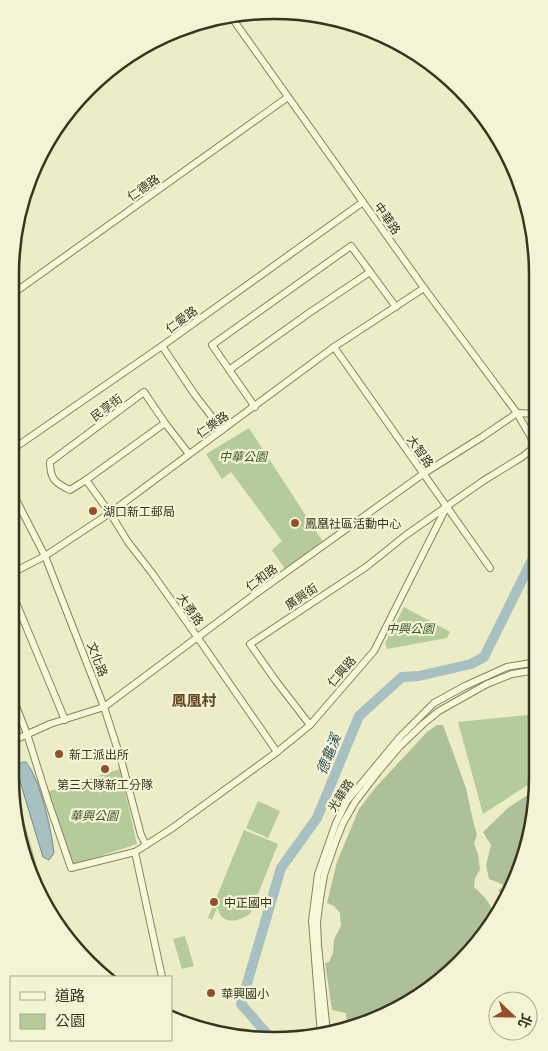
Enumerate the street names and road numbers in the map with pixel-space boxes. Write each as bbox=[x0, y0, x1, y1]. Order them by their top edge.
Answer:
street label: 仁德路 bbox=[124, 170, 162, 204]
street label: 中華路 bbox=[371, 199, 405, 237]
street label: 仁愛路 bbox=[162, 302, 200, 336]
street label: 民享街 bbox=[87, 390, 125, 424]
street label: 仁樂路 bbox=[193, 407, 231, 441]
street label: 大智路 bbox=[404, 432, 438, 470]
street label: 仁和路 bbox=[242, 560, 280, 594]
street label: 廣興街 bbox=[282, 579, 320, 613]
street label: 大勇路 bbox=[174, 590, 208, 628]
street label: 文化路 bbox=[84, 639, 112, 679]
street label: 仁興路 bbox=[323, 652, 359, 690]
street label: 光華路 bbox=[323, 776, 357, 814]

